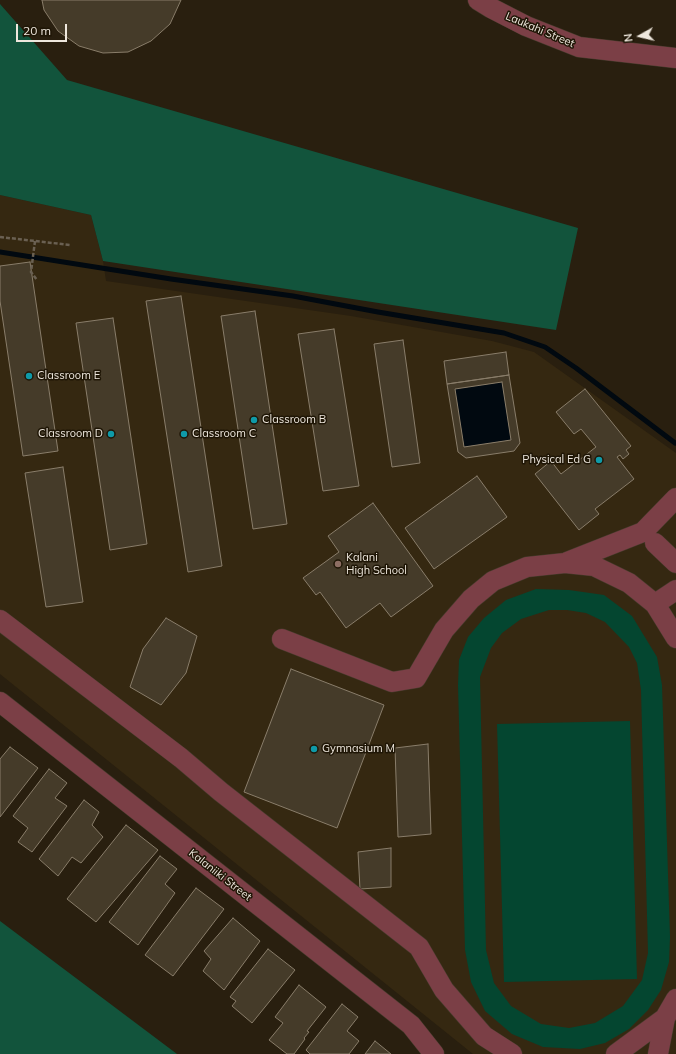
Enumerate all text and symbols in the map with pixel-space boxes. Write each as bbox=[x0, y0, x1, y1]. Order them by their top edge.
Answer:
street label: Laukahi Street bbox=[504, 10, 576, 50]
scale bar bbox=[18, 16, 69, 42]
north arrow bbox=[620, 16, 660, 56]
text: 20 m bbox=[23, 23, 51, 38]
text: N bbox=[621, 33, 636, 43]
place label: Classroom E bbox=[37, 369, 100, 383]
marker: Classroom E bbox=[24, 371, 34, 381]
place label: Classroom B bbox=[262, 413, 326, 427]
marker: Classroom B bbox=[249, 415, 259, 425]
place label: Classroom D bbox=[38, 427, 103, 441]
place label: Classroom C bbox=[192, 427, 256, 441]
marker: Classroom D bbox=[106, 429, 116, 439]
marker: Classroom C bbox=[179, 429, 189, 439]
place label: Physical Ed G bbox=[522, 453, 591, 467]
marker: Physical Ed G bbox=[594, 455, 604, 465]
place label: Kalani High School bbox=[346, 551, 407, 577]
marker: Kalani High School bbox=[333, 559, 343, 569]
place label: Gymnasium M bbox=[322, 742, 395, 756]
marker: Gymnasium M bbox=[309, 744, 319, 754]
street label: Kalaniiki Street bbox=[186, 846, 254, 904]

